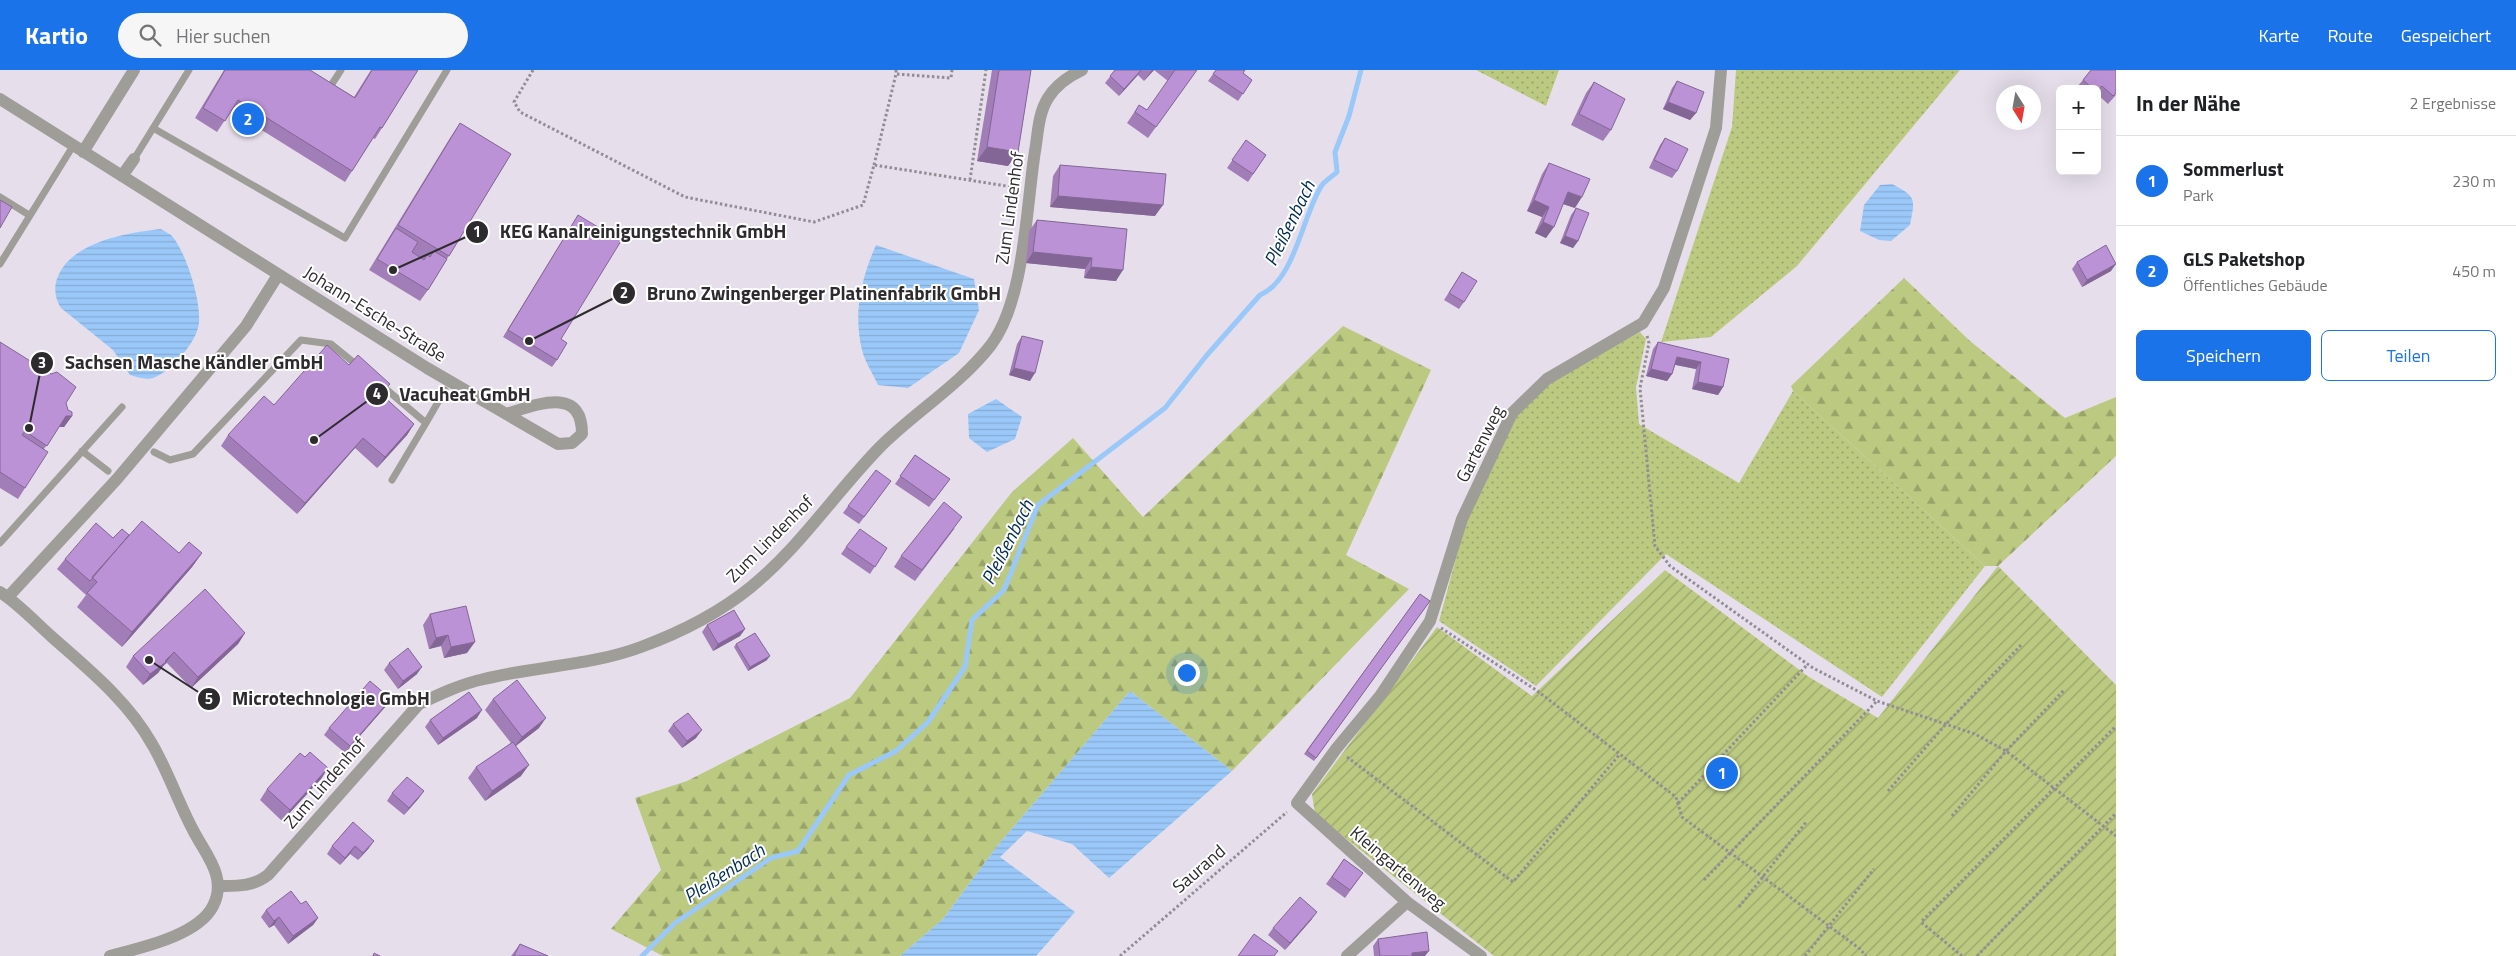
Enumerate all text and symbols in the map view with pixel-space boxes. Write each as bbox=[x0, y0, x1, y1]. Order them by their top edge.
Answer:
search box bbox=[118, 13, 468, 58]
text: Kartio bbox=[25, 17, 88, 53]
icon: search bbox=[136, 21, 164, 49]
text: Hier suchen bbox=[176, 21, 271, 50]
text: Karte bbox=[2258, 22, 2299, 49]
text: Route bbox=[2327, 22, 2373, 49]
text: Gespeichert bbox=[2401, 22, 2491, 49]
north arrow bbox=[1996, 85, 2041, 130]
map controls bbox=[2056, 85, 2101, 175]
button: + bbox=[2056, 85, 2101, 130]
text: In der Nähe bbox=[2136, 87, 2241, 119]
text: 2 Ergebnisse bbox=[2409, 91, 2496, 115]
pin: 2 bbox=[232, 100, 264, 138]
button: − bbox=[2056, 130, 2101, 175]
street label: Zum Lindenhof bbox=[988, 150, 1031, 266]
text: Sommerlust bbox=[2183, 154, 2284, 183]
text: 1 bbox=[2148, 169, 2156, 193]
text: 230 m bbox=[2452, 169, 2496, 193]
water label: Pleißenbach bbox=[1255, 175, 1322, 270]
text: Park bbox=[2183, 183, 2214, 207]
callout: KEG Kanalreinigungstechnik GmbH bbox=[465, 215, 796, 249]
text: KEG Kanalreinigungstechnik GmbH bbox=[500, 216, 786, 245]
text: 1 bbox=[473, 220, 481, 243]
text: GLS Paketshop bbox=[2183, 244, 2305, 273]
street label: Johann-Esche-Straße bbox=[299, 259, 452, 368]
text: 2 bbox=[2148, 259, 2156, 283]
text: 450 m bbox=[2452, 259, 2496, 283]
text: Öffentliches Gebäude bbox=[2183, 273, 2327, 297]
callout: Bruno Zwingenberger Platinenfabrik GmbH bbox=[612, 276, 1011, 310]
text: Bruno Zwingenberger Platinenfabrik GmbH bbox=[647, 278, 1001, 307]
text: 2 bbox=[620, 281, 628, 304]
button: Speichern bbox=[2136, 330, 2311, 381]
button: Teilen bbox=[2321, 330, 2496, 381]
callout: Sachsen Masche Kändler GmbH bbox=[30, 346, 334, 380]
text: Sachsen Masche Kändler GmbH bbox=[65, 347, 323, 376]
text: 3 bbox=[38, 351, 46, 374]
callout: Vacuheat GmbH bbox=[364, 377, 540, 411]
text: Vacuheat GmbH bbox=[399, 379, 531, 408]
text: 4 bbox=[373, 382, 381, 405]
street label: Gartenweg bbox=[1449, 401, 1510, 487]
street label: Zum Lindenhof bbox=[720, 489, 819, 588]
water label: Pleißenbach bbox=[973, 494, 1041, 589]
your location bbox=[1174, 660, 1200, 686]
callout: Microtechnologie GmbH bbox=[197, 682, 440, 716]
text: Microtechnologie GmbH bbox=[232, 683, 430, 712]
text: 5 bbox=[205, 687, 213, 710]
street label: Zum Lindenhof bbox=[277, 731, 372, 834]
pin: 1 bbox=[1706, 754, 1738, 792]
street label: Kleingartenweg bbox=[1344, 819, 1452, 916]
water label: Pleißenbach bbox=[677, 835, 771, 910]
street label: Saurand bbox=[1166, 838, 1231, 899]

